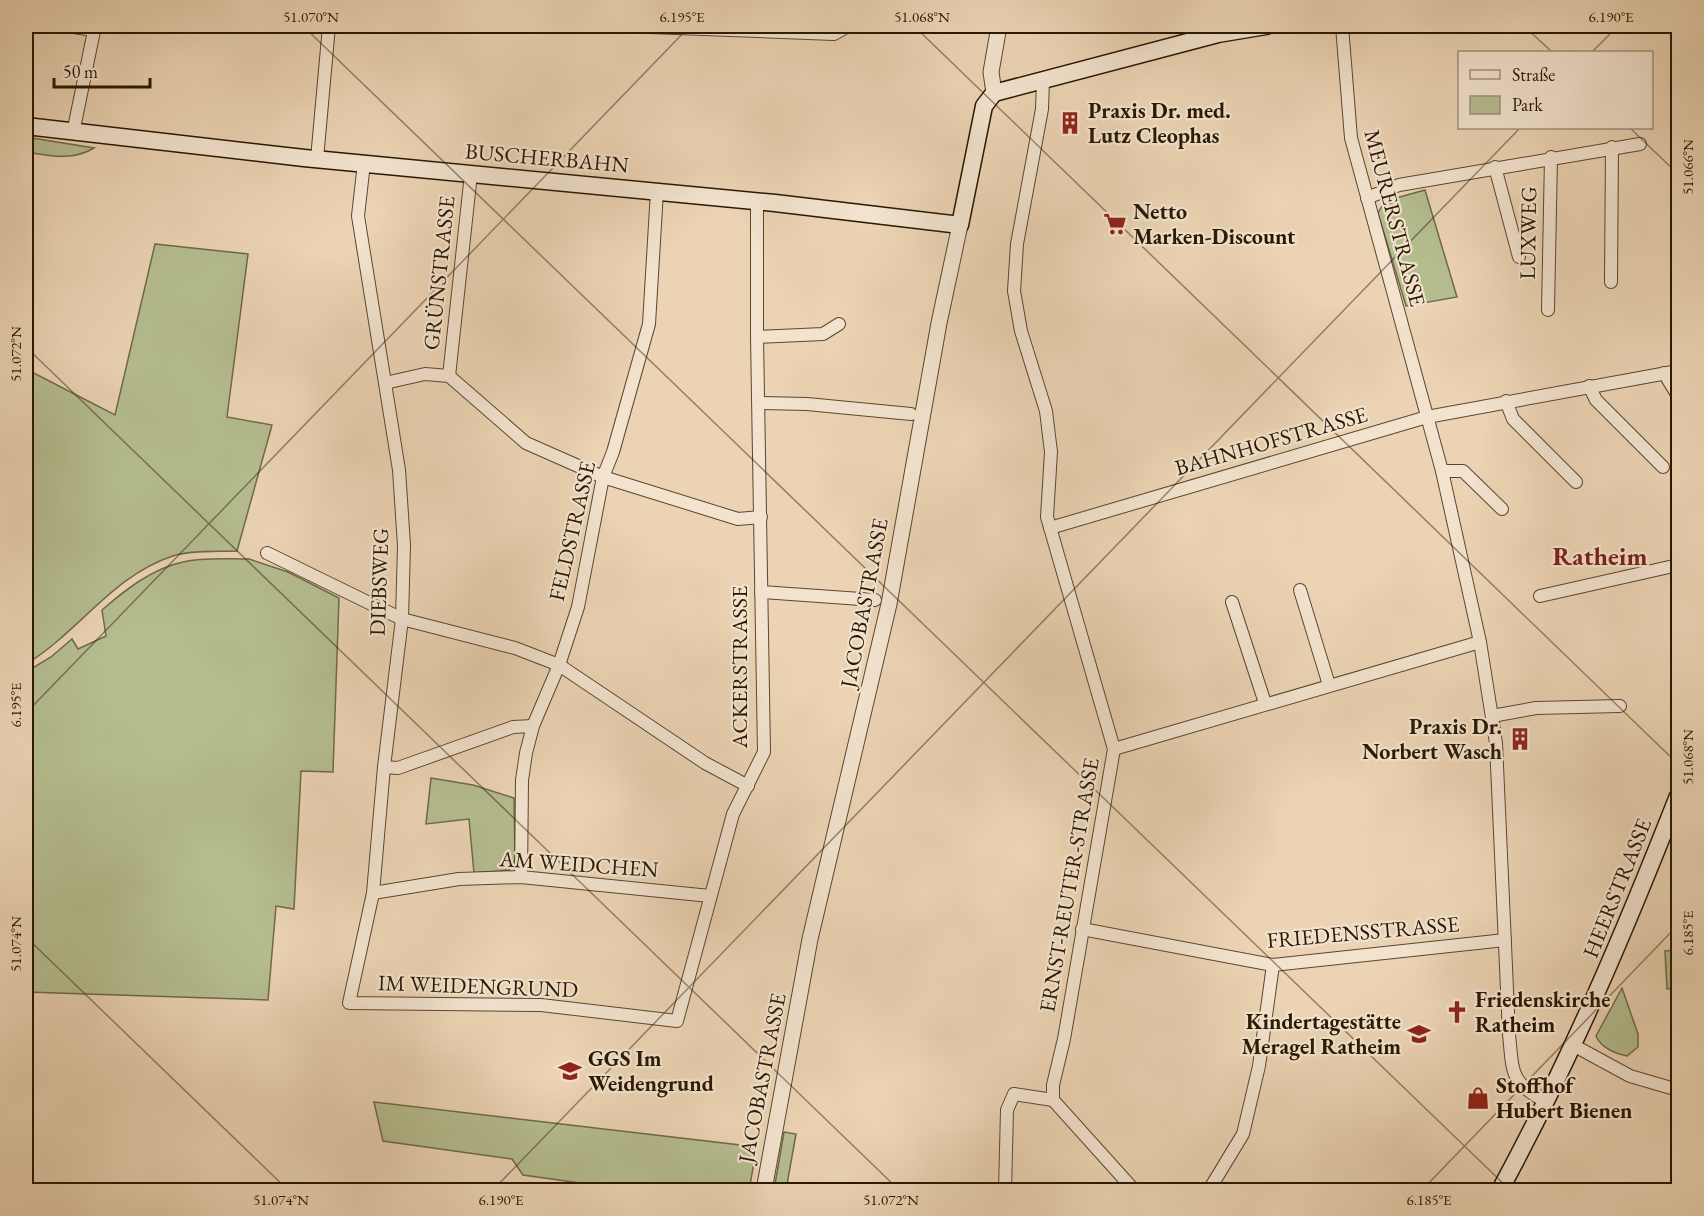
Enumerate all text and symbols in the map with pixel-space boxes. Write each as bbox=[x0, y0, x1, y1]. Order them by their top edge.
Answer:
text: 51.070°N bbox=[283, 7, 339, 26]
text: 6.195°E bbox=[659, 7, 705, 26]
text: 51.068°N bbox=[894, 7, 950, 26]
text: 6.190°E bbox=[1588, 7, 1634, 26]
scale bar bbox=[54, 51, 150, 89]
legend bbox=[1458, 51, 1653, 129]
text: 50 m bbox=[63, 60, 98, 83]
text: Straße bbox=[1512, 63, 1555, 86]
text: Park bbox=[1512, 93, 1543, 116]
place label: Praxis Dr. med. Lutz Cleophas bbox=[1088, 96, 1231, 150]
building icon: Praxis Dr. med. Lutz Cleophas bbox=[1057, 110, 1083, 136]
street label: MEURERSTRASSE bbox=[1357, 126, 1433, 310]
street label: BUSCHERBAHN bbox=[464, 136, 631, 180]
text: 51.066°N bbox=[1678, 139, 1697, 195]
street label: LUXWEG bbox=[1513, 186, 1543, 280]
street label: GRÜNSTRASSE bbox=[416, 194, 462, 352]
place label: Netto Marken-Discount bbox=[1133, 197, 1296, 251]
supermarket icon: Netto Marken-Discount bbox=[1102, 211, 1128, 237]
text: 51.072°N bbox=[6, 326, 25, 382]
street label: BAHNHOFSTRASSE bbox=[1171, 400, 1371, 482]
street label: FELDSTRASSE bbox=[542, 458, 602, 604]
street label: JACOBASTRASSE bbox=[833, 516, 895, 692]
street label: DIEBSWEG bbox=[363, 527, 395, 637]
district label: Ratheim bbox=[1553, 539, 1647, 573]
street label: ACKERSTRASSE bbox=[725, 586, 754, 749]
text: 6.195°E bbox=[6, 682, 25, 728]
place label: Praxis Dr. Norbert Wasch bbox=[1362, 712, 1502, 766]
building icon: Praxis Dr. Norbert Wasch bbox=[1507, 726, 1533, 752]
text: 51.068°N bbox=[1678, 729, 1697, 785]
street label: ERNST-REUTER-STRASSE bbox=[1032, 755, 1106, 1015]
street label: HEERSTRASSE bbox=[1576, 814, 1658, 962]
street label: AM WEIDCHEN bbox=[498, 844, 660, 884]
street label: FRIEDENSSTRASSE bbox=[1266, 909, 1460, 955]
text: 6.185°E bbox=[1678, 910, 1697, 956]
text: 51.074°N bbox=[6, 916, 25, 972]
street label: IM WEIDENGRUND bbox=[377, 968, 579, 1004]
place label: Friedenskirche Ratheim bbox=[1475, 985, 1611, 1039]
street label: JACOBASTRASSE bbox=[731, 991, 793, 1167]
church icon: Friedenskirche Ratheim bbox=[1444, 999, 1470, 1025]
place label: Kindertagestätte Meragel Ratheim bbox=[1242, 1007, 1401, 1061]
school or university icon: Kindertagestätte Meragel Ratheim bbox=[1406, 1021, 1432, 1047]
place label: GGS Im Weidengrund bbox=[588, 1044, 714, 1098]
school or university icon: GGS Im Weidengrund bbox=[557, 1058, 583, 1084]
place label: Stoffhof Hubert Bienen bbox=[1496, 1071, 1633, 1125]
shop icon: Stoffhof Hubert Bienen bbox=[1465, 1085, 1491, 1111]
text: 51.074°N bbox=[253, 1190, 309, 1209]
text: 6.190°E bbox=[478, 1190, 524, 1209]
text: 51.072°N bbox=[863, 1190, 919, 1209]
text: 6.185°E bbox=[1406, 1190, 1452, 1209]

